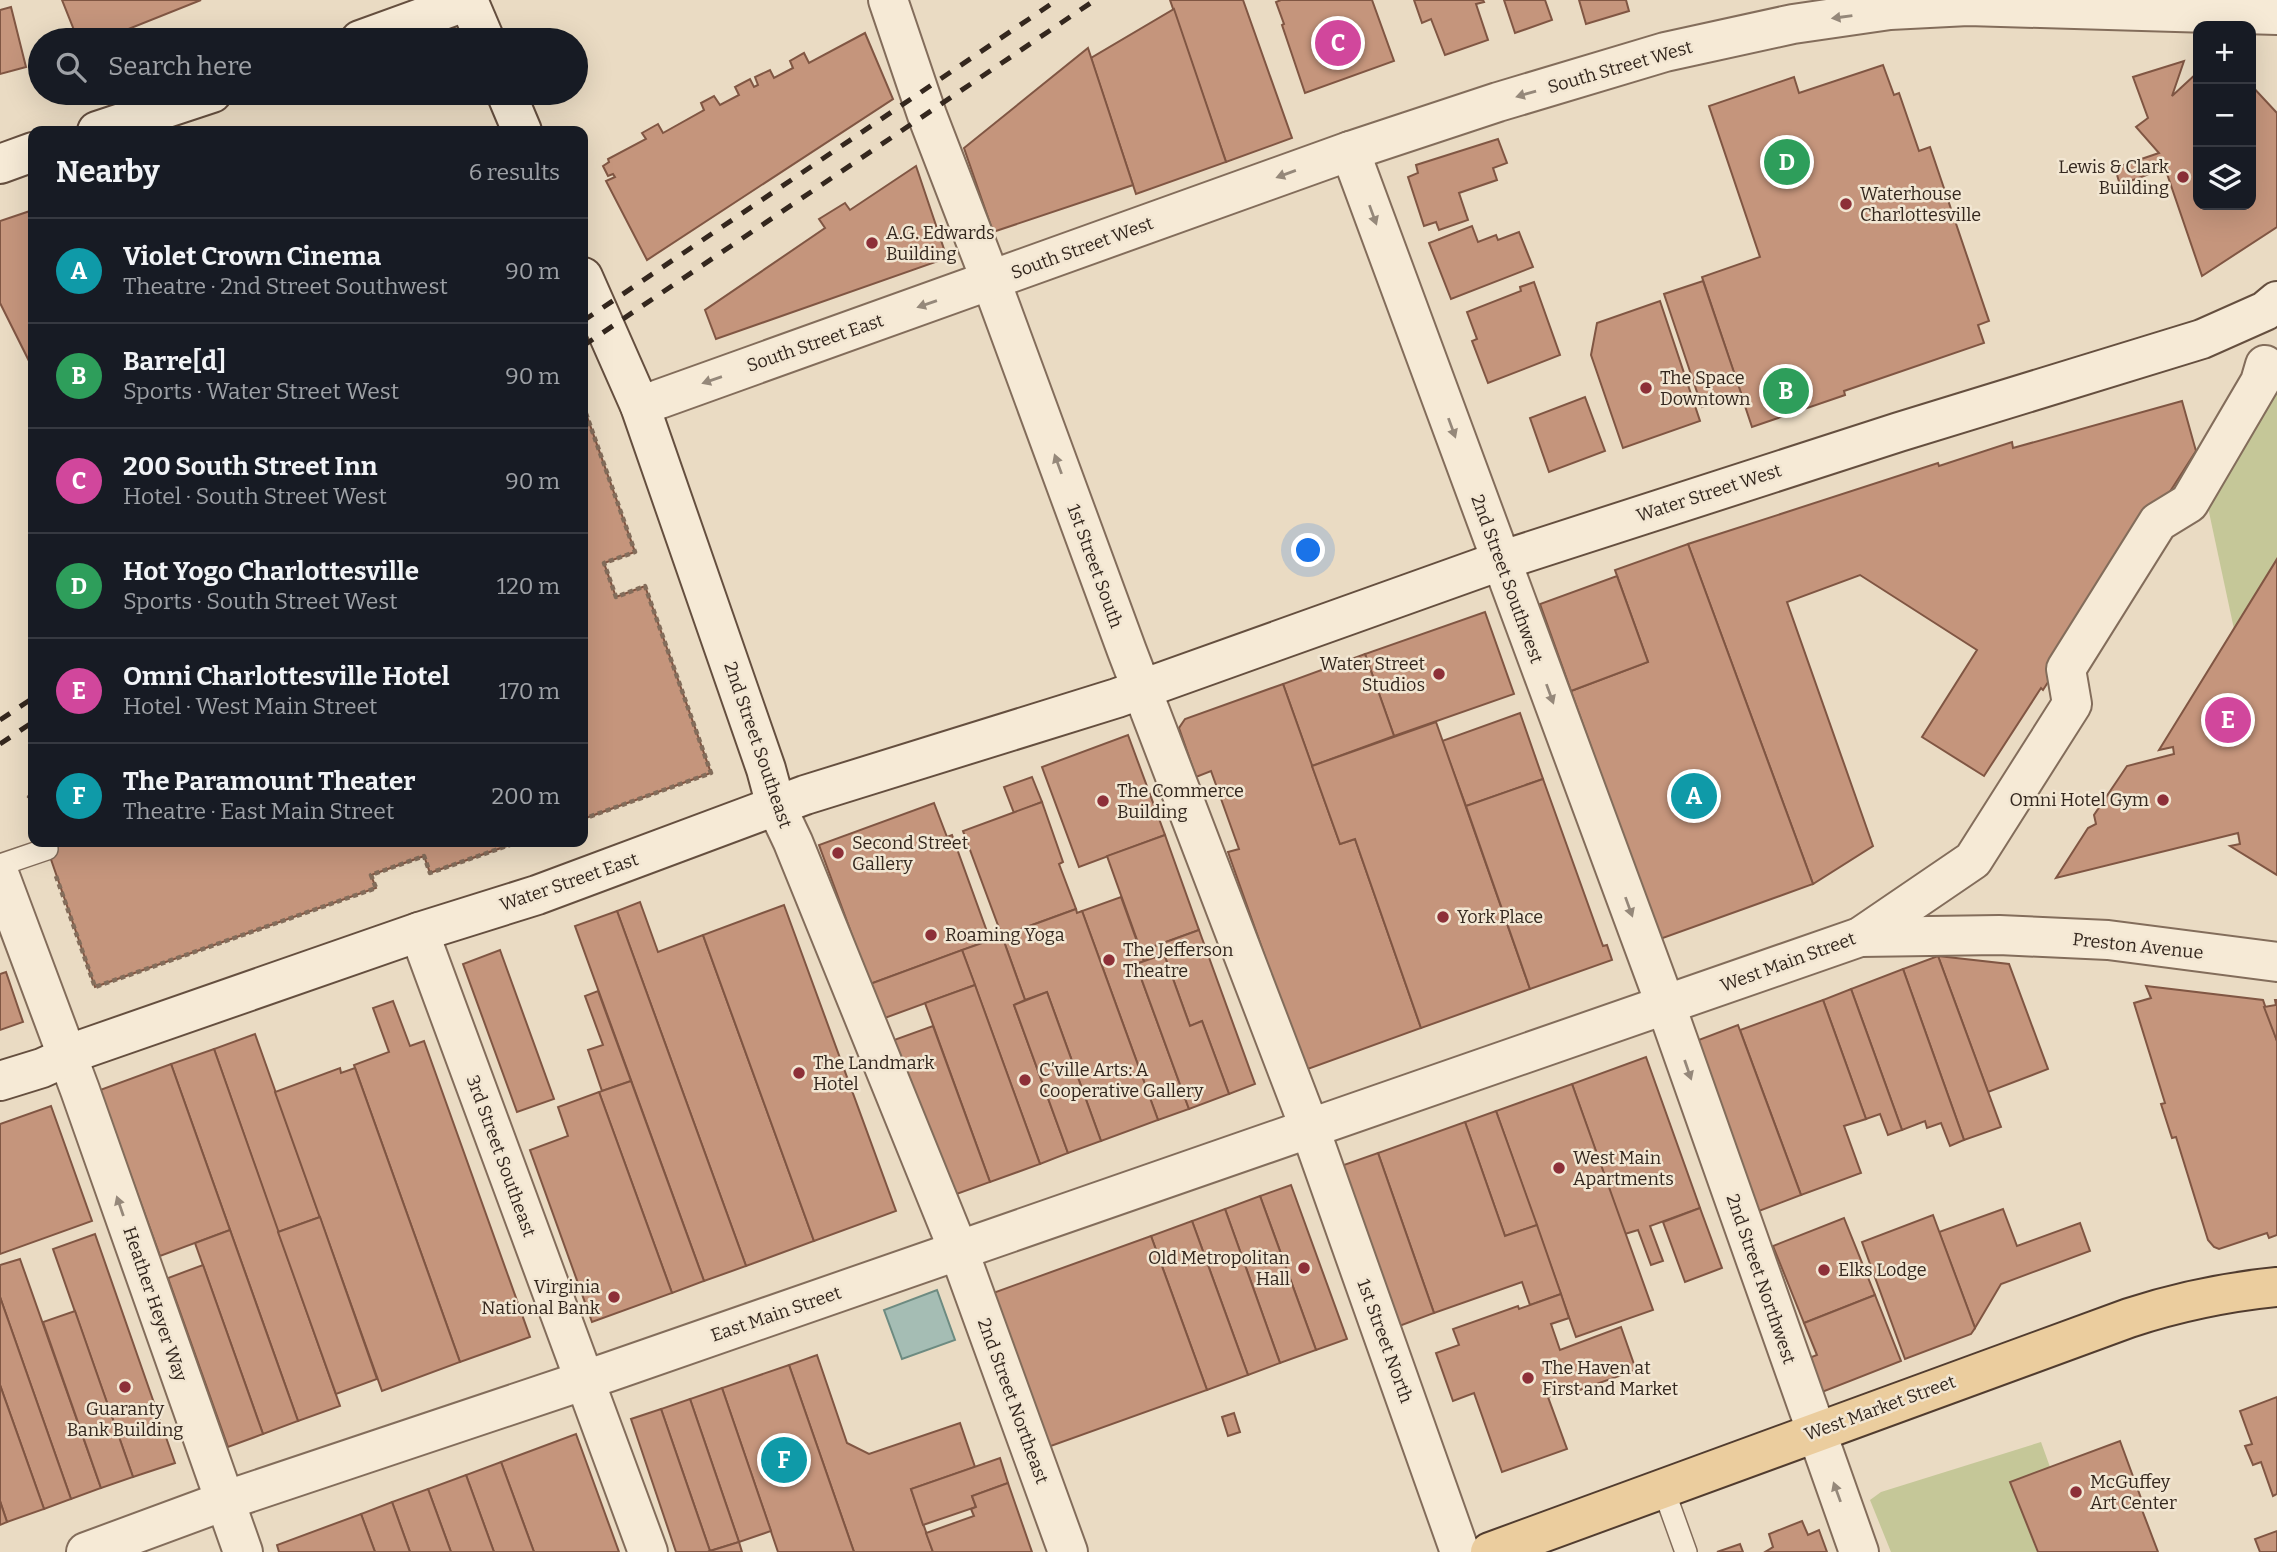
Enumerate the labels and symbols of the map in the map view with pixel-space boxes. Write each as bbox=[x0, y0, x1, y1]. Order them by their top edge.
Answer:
one-way arrow bbox=[1831, 12, 1853, 23]
pin: C bbox=[1315, 17, 1361, 69]
street label: South Street West bbox=[1545, 36, 1695, 98]
one-way arrow bbox=[1515, 89, 1536, 99]
pin: D bbox=[1764, 136, 1810, 188]
place label: Lewis & Clark Building bbox=[2058, 156, 2170, 199]
one-way arrow bbox=[1275, 169, 1296, 180]
marker: Lewis & Clark Building bbox=[2175, 169, 2191, 185]
place label: Waterhouse Charlottesville bbox=[1860, 183, 1981, 226]
marker: Waterhouse Charlottesville bbox=[1838, 196, 1854, 212]
one-way arrow bbox=[1368, 204, 1379, 225]
street label: South Street West bbox=[1008, 212, 1157, 284]
place label: A.G. Edwards Building bbox=[886, 222, 995, 265]
marker: A.G. Edwards Building bbox=[864, 235, 880, 251]
one-way arrow bbox=[916, 299, 937, 310]
street label: South Street East bbox=[744, 309, 887, 377]
pin: B bbox=[1763, 365, 1809, 417]
place label: The Space Downtown bbox=[1660, 367, 1751, 410]
one-way arrow bbox=[702, 375, 723, 386]
marker: The Space Downtown bbox=[1638, 380, 1654, 396]
one-way arrow bbox=[1446, 418, 1457, 439]
one-way arrow bbox=[1052, 454, 1063, 475]
street label: Water Street West bbox=[1634, 459, 1785, 527]
street label: 2nd Street Southwest bbox=[1466, 492, 1548, 667]
street label: 1st Street South bbox=[1062, 501, 1128, 631]
your location bbox=[1291, 533, 1325, 567]
place label: Water Street Studios bbox=[1320, 653, 1425, 696]
street label: 2nd Street Southeast bbox=[719, 659, 797, 831]
marker: Water Street Studios bbox=[1431, 666, 1447, 682]
one-way arrow bbox=[1544, 683, 1555, 704]
pin: E bbox=[2205, 694, 2251, 746]
pin: A bbox=[1671, 770, 1717, 822]
place label: The Commerce Building bbox=[1117, 780, 1244, 823]
place label: Omni Hotel Gym bbox=[2010, 789, 2149, 811]
marker: Omni Hotel Gym bbox=[2155, 792, 2171, 808]
marker: The Commerce Building bbox=[1095, 793, 1111, 809]
place label: Second Street Gallery bbox=[852, 832, 969, 875]
marker: Second Street Gallery bbox=[830, 845, 846, 861]
street label: Water Street East bbox=[497, 848, 641, 916]
one-way arrow bbox=[1624, 896, 1635, 917]
place label: York Place bbox=[1457, 906, 1543, 928]
marker: York Place bbox=[1435, 909, 1451, 925]
place label: Roaming Yoga bbox=[945, 924, 1065, 946]
marker: Roaming Yoga bbox=[923, 927, 939, 943]
street label: West Main Street bbox=[1717, 927, 1859, 997]
street label: Preston Avenue bbox=[2071, 928, 2205, 964]
place label: The Jefferson Theatre bbox=[1123, 939, 1234, 982]
marker: The Jefferson Theatre bbox=[1101, 952, 1117, 968]
place label: The Landmark Hotel bbox=[813, 1052, 935, 1095]
place label: C’ville Arts: A Cooperative Gallery bbox=[1039, 1059, 1204, 1102]
one-way arrow bbox=[1683, 1060, 1694, 1081]
marker: The Landmark Hotel bbox=[791, 1065, 807, 1081]
street label: 3rd Street Southeast bbox=[461, 1072, 541, 1240]
marker: C’ville Arts: A Cooperative Gallery bbox=[1017, 1072, 1033, 1088]
place label: West Main Apartments bbox=[1573, 1147, 1674, 1190]
marker: West Main Apartments bbox=[1551, 1160, 1567, 1176]
street label: 2nd Street Northwest bbox=[1722, 1191, 1801, 1367]
one-way arrow bbox=[114, 1195, 125, 1216]
street label: Heather Heyer Way bbox=[118, 1224, 192, 1385]
place label: Old Metropolitan Hall bbox=[1148, 1247, 1291, 1290]
place label: Elks Lodge bbox=[1838, 1259, 1927, 1281]
marker: Old Metropolitan Hall bbox=[1296, 1260, 1312, 1276]
marker: Elks Lodge bbox=[1816, 1262, 1832, 1278]
place label: Virginia National Bank bbox=[481, 1276, 601, 1319]
street label: 1st Street North bbox=[1352, 1276, 1418, 1406]
street label: East Main Street bbox=[708, 1281, 844, 1347]
marker: Virginia National Bank bbox=[606, 1289, 622, 1305]
street label: 2nd Street Northeast bbox=[973, 1315, 1053, 1487]
place label: The Haven at First and Market bbox=[1542, 1357, 1679, 1400]
marker: The Haven at First and Market bbox=[1520, 1370, 1536, 1386]
street label: West Market Street bbox=[1801, 1370, 1959, 1446]
marker: Guaranty Bank Building bbox=[117, 1379, 133, 1395]
place label: Guaranty Bank Building bbox=[67, 1398, 183, 1441]
pin: F bbox=[761, 1434, 807, 1486]
place label: McGuffey Art Center bbox=[2090, 1471, 2177, 1514]
one-way arrow bbox=[1831, 1481, 1842, 1502]
marker: McGuffey Art Center bbox=[2068, 1484, 2084, 1500]

